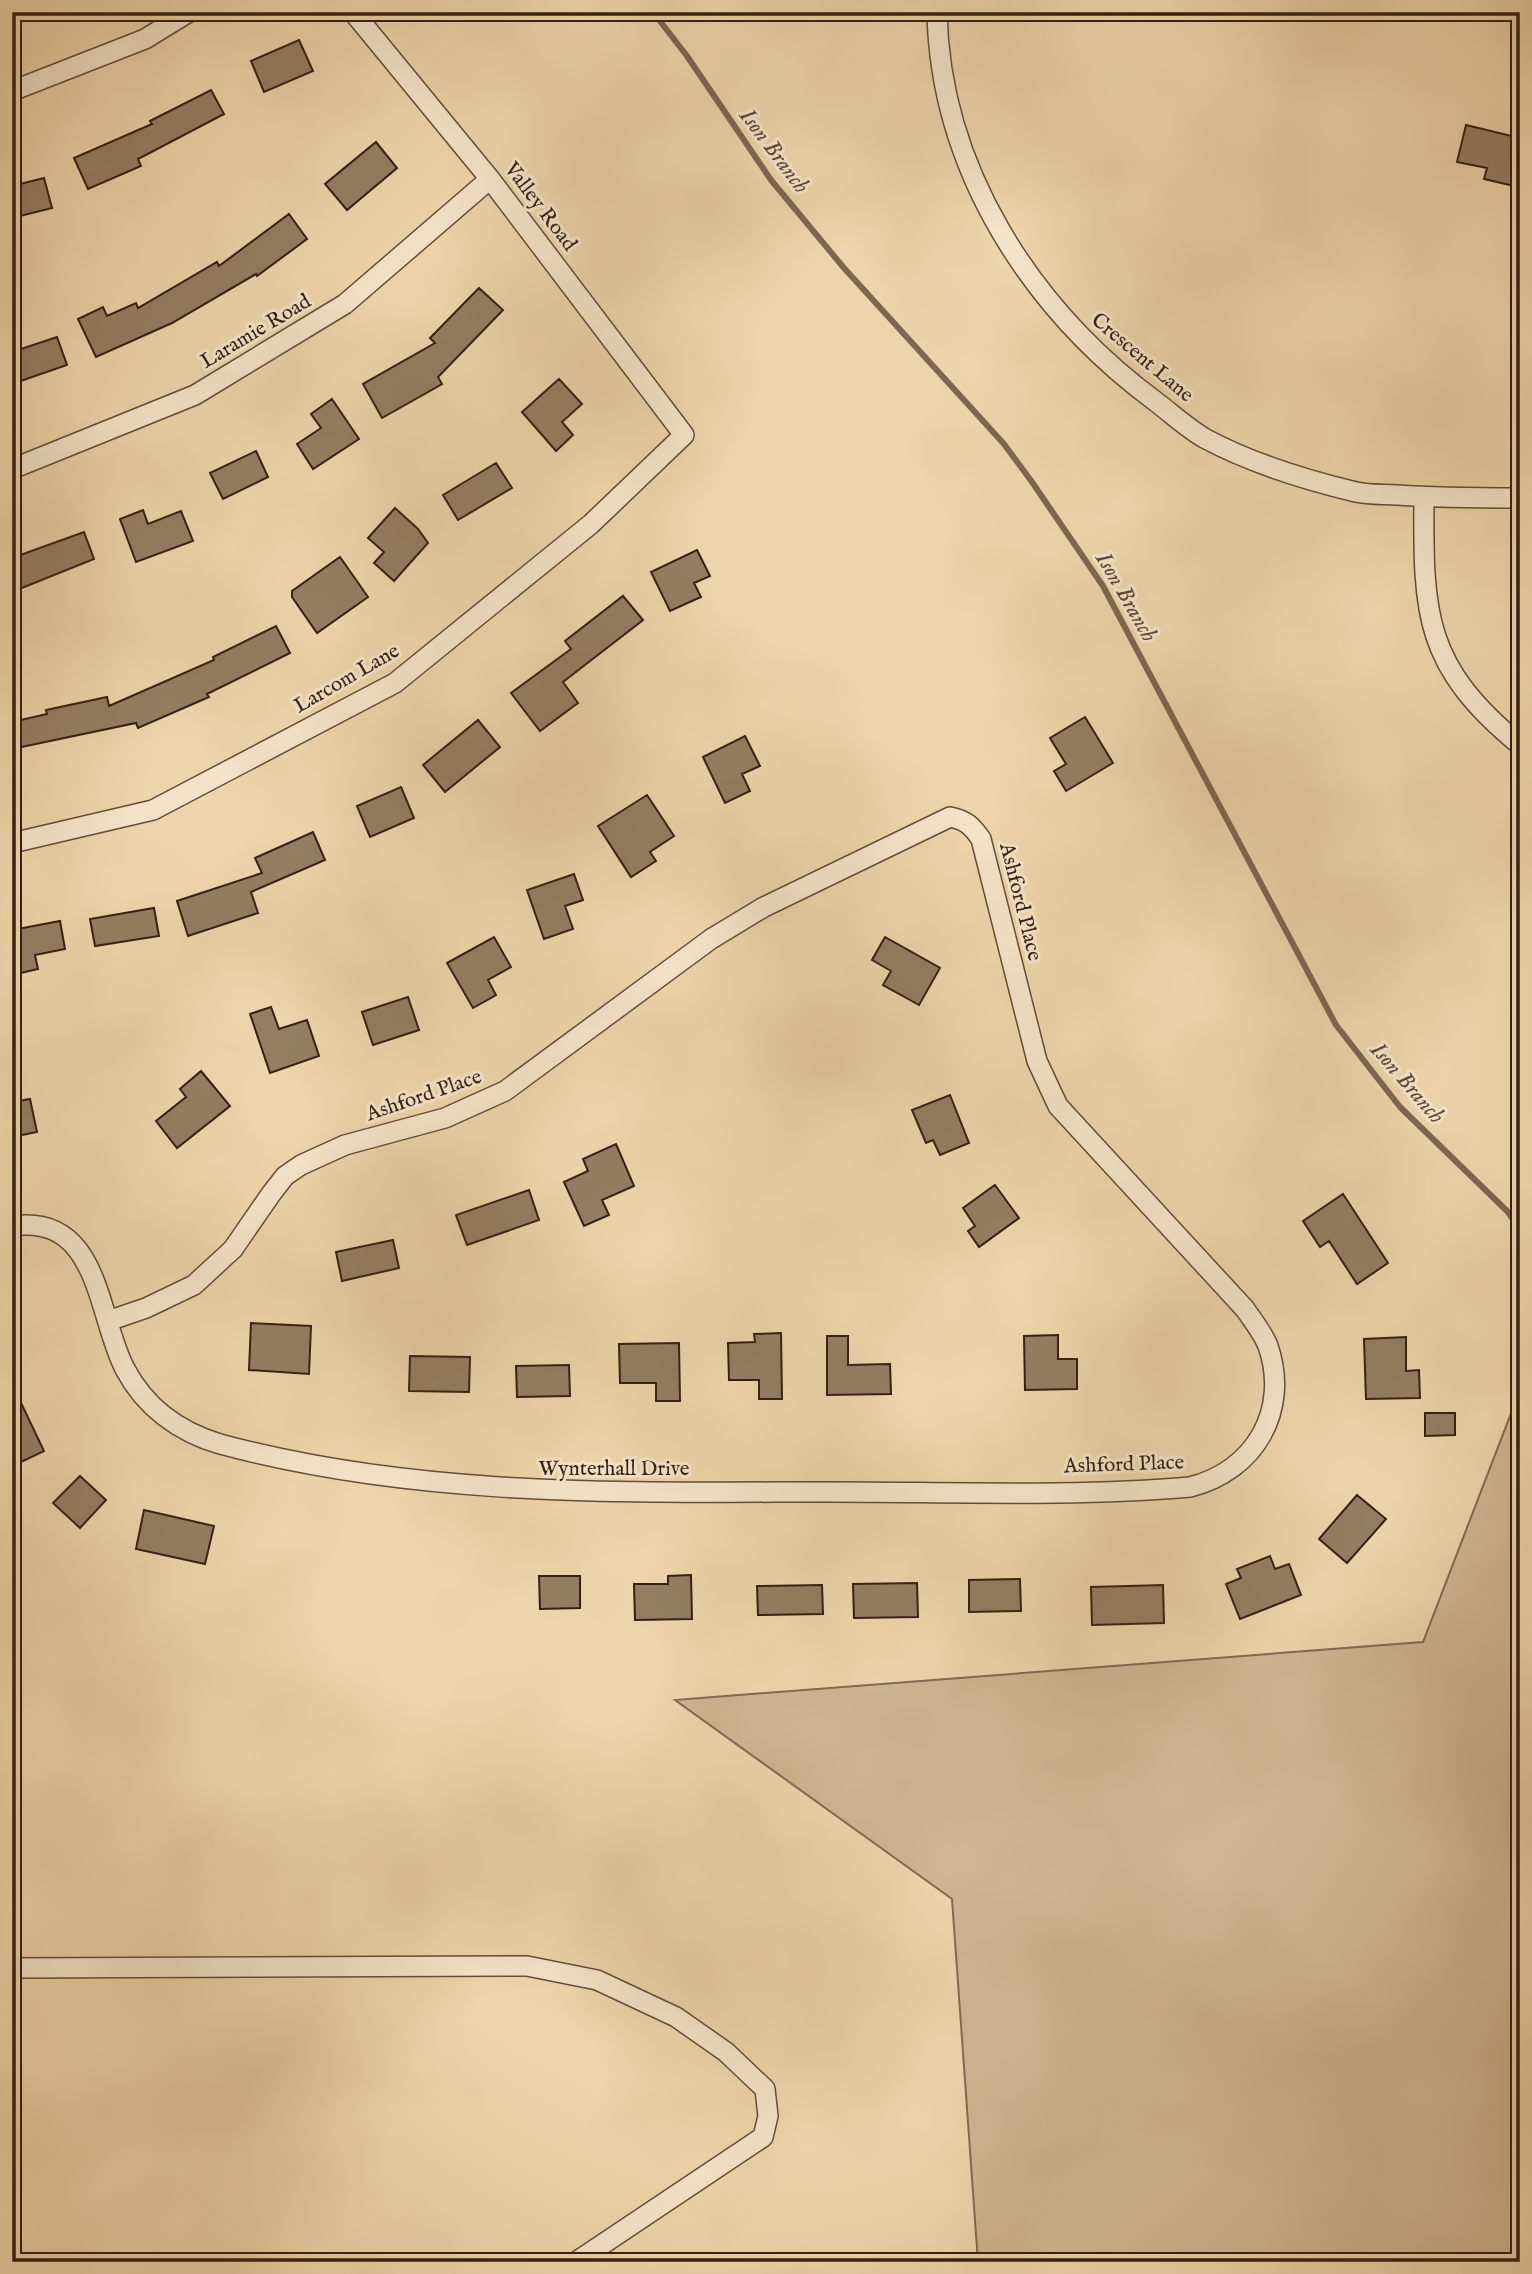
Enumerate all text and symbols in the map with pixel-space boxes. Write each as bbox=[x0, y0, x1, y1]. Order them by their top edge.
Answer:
water label: Ison Branch bbox=[732, 102, 816, 199]
street label: Valley Road bbox=[497, 156, 583, 258]
street label: Laramie Road bbox=[196, 288, 317, 376]
street label: Crescent Lane bbox=[1085, 307, 1199, 409]
water label: Ison Branch bbox=[1088, 546, 1163, 647]
street label: Larcom Lane bbox=[289, 638, 405, 720]
street label: Ashford Place bbox=[992, 839, 1048, 964]
water label: Ison Branch bbox=[1363, 1035, 1451, 1130]
street label: Ashford Place bbox=[362, 1063, 486, 1129]
street label: Ashford Place bbox=[1062, 1449, 1185, 1481]
street label: Wynterhall Drive bbox=[539, 1456, 690, 1483]

